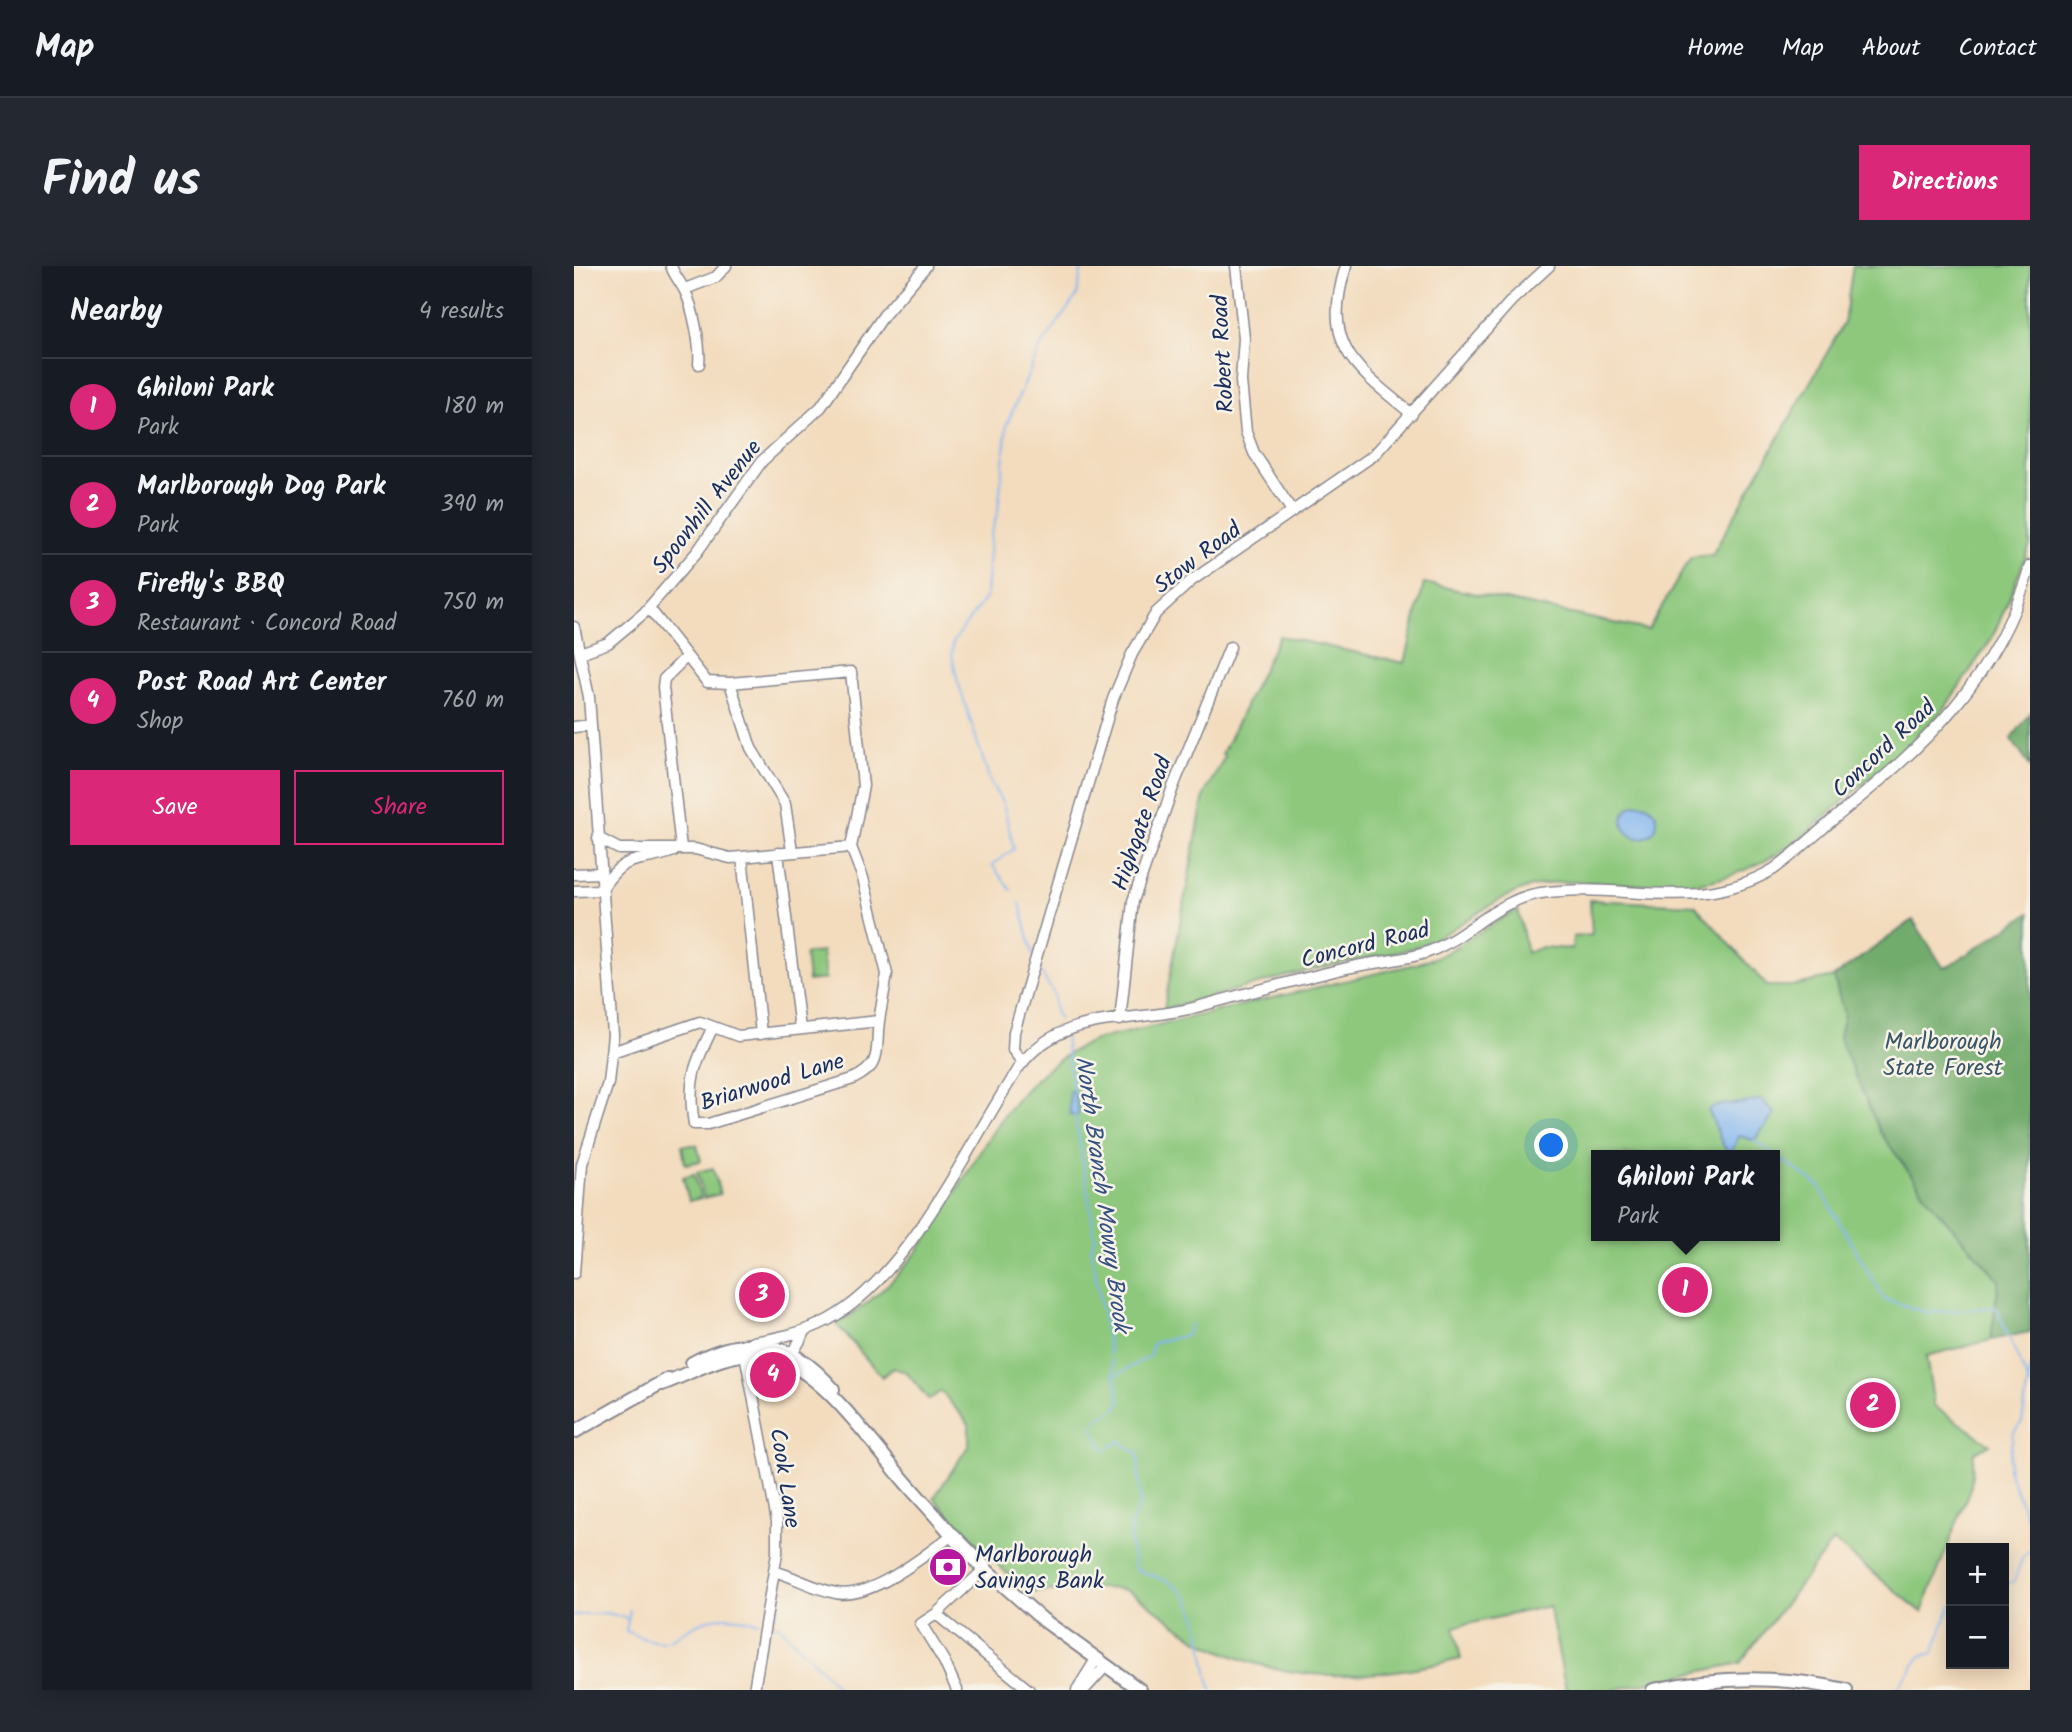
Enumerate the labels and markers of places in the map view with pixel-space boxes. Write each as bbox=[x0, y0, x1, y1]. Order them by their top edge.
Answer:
pin: 1 bbox=[1662, 1264, 1708, 1316]
pin: 3 bbox=[739, 1269, 785, 1321]
pin: 4 bbox=[750, 1349, 796, 1401]
pin: 2 bbox=[1850, 1379, 1896, 1431]
place label: Marlborough Savings Bank bbox=[975, 1538, 1104, 1600]
bank icon: Marlborough Savings Bank bbox=[927, 1546, 969, 1588]

